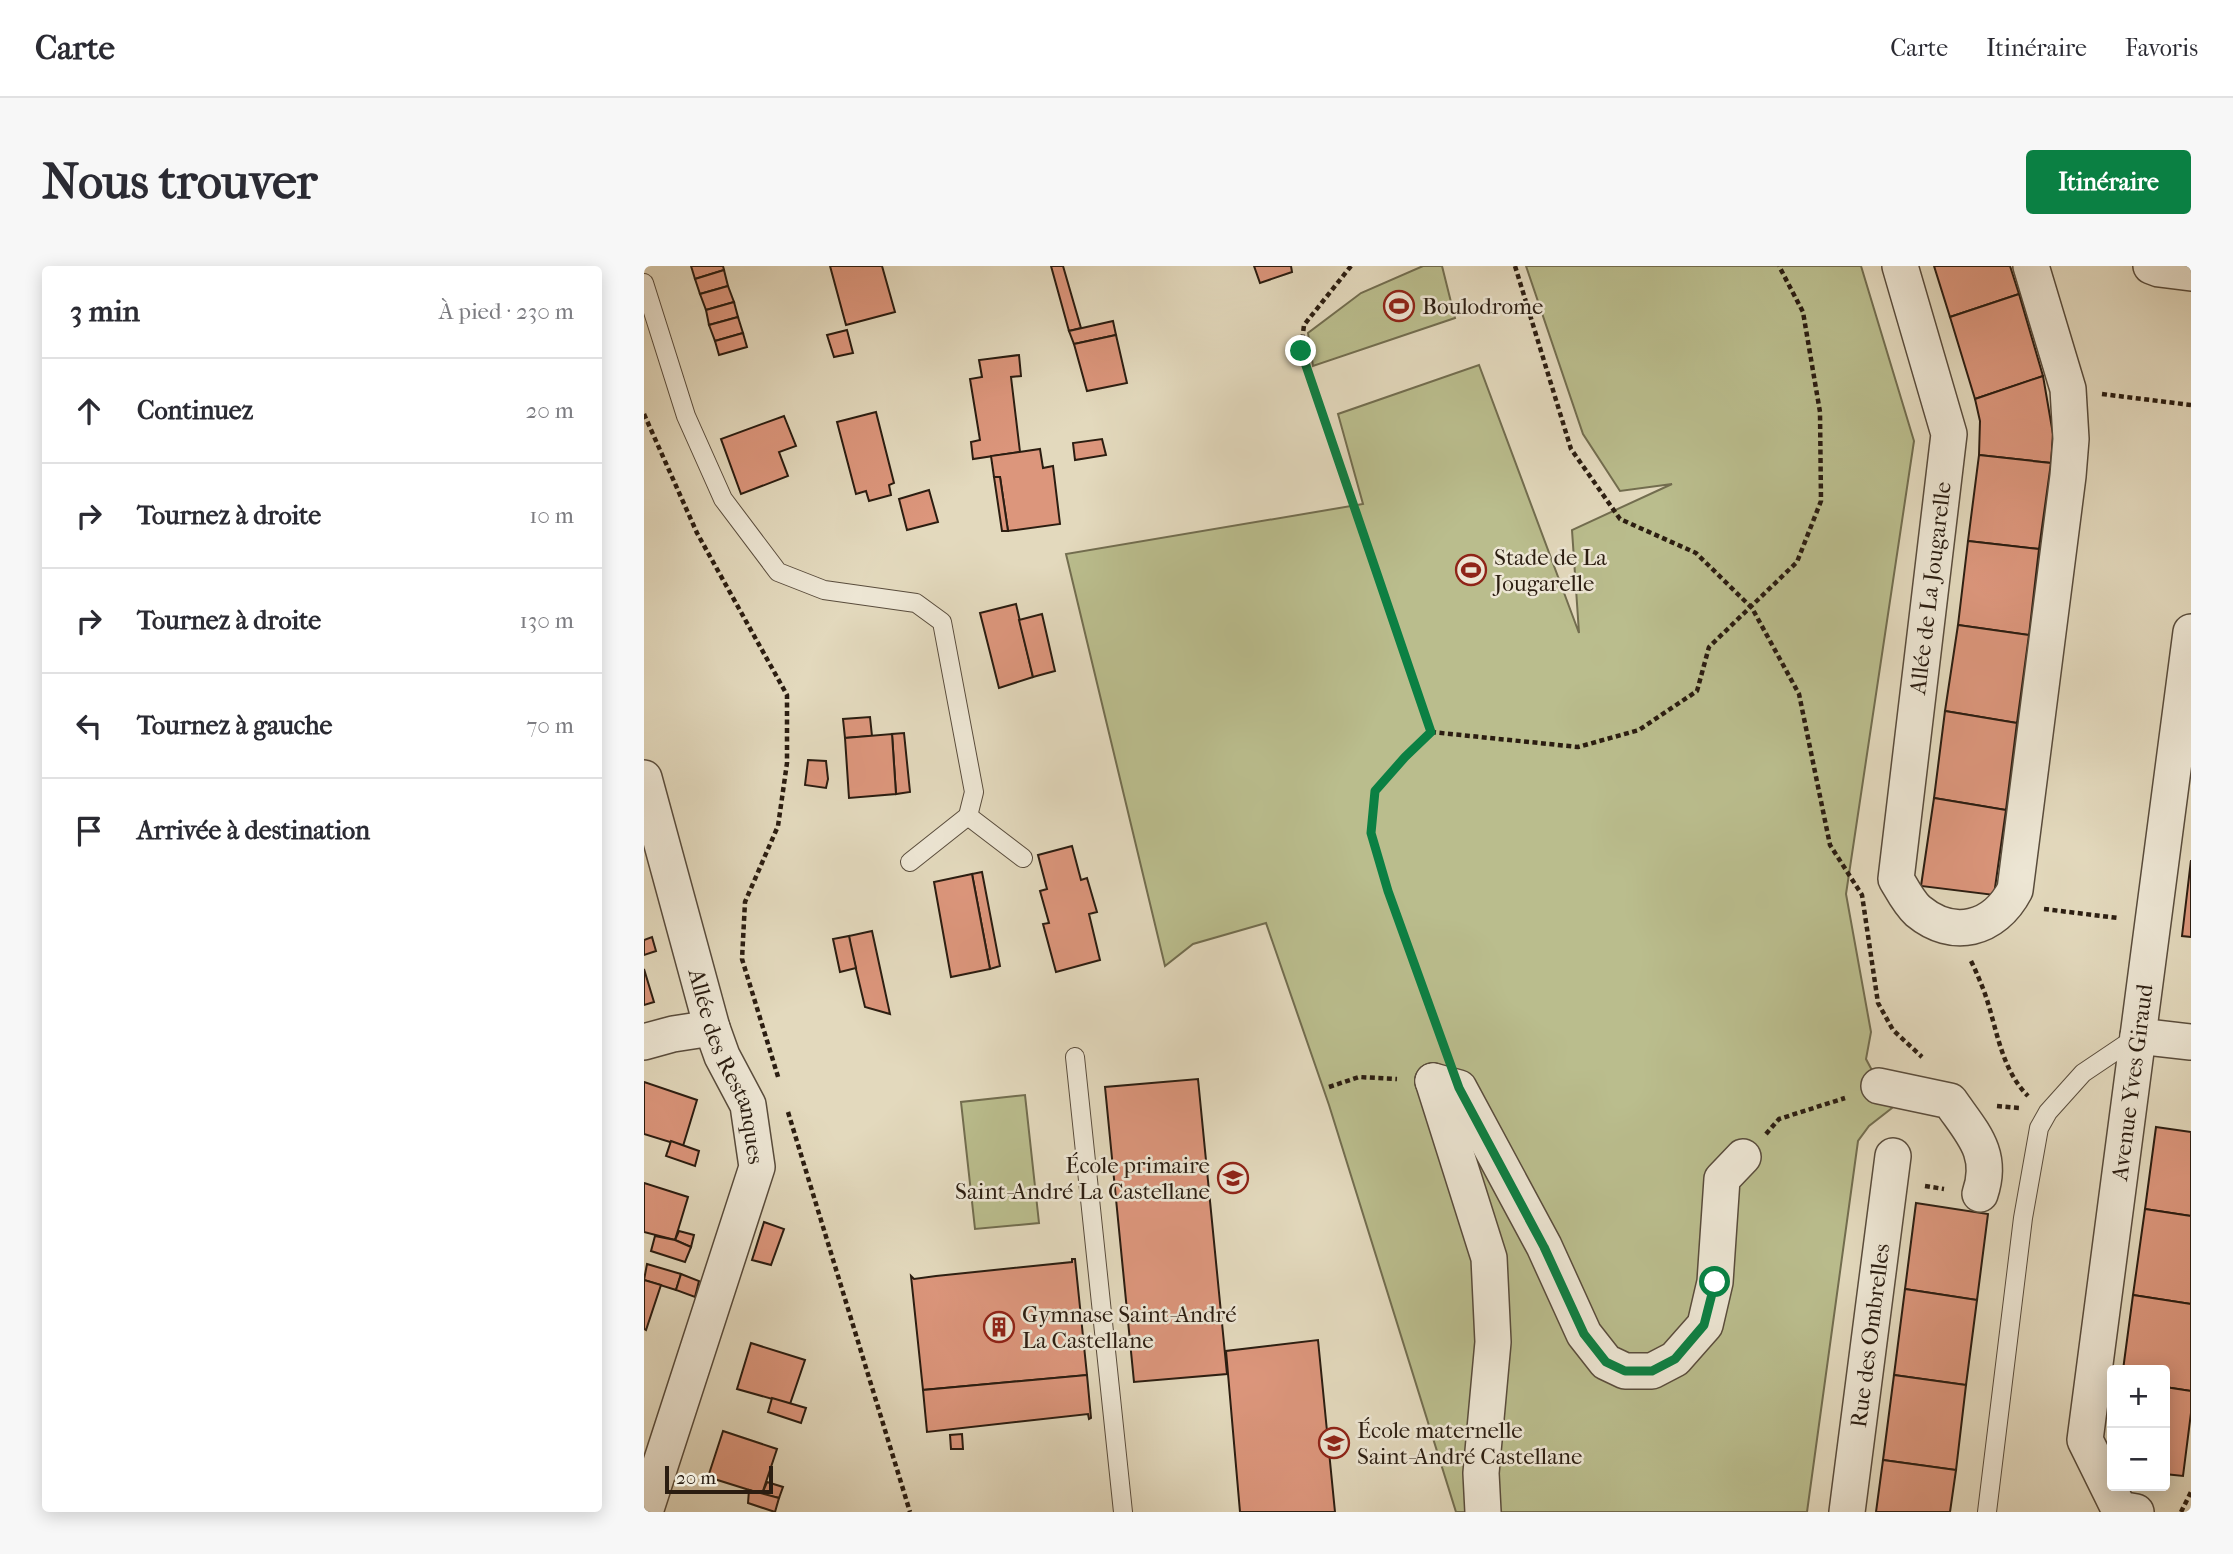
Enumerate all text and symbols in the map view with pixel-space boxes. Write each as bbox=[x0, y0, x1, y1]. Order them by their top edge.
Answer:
text: Carte bbox=[35, 29, 115, 68]
text: Carte bbox=[1890, 34, 1948, 62]
text: Itinéraire bbox=[1986, 34, 2087, 62]
text: Favoris bbox=[2125, 34, 2198, 62]
button: Itinéraire bbox=[2026, 150, 2191, 214]
text: Nous trouver bbox=[42, 153, 317, 211]
sports icon: Boulodrome bbox=[1382, 289, 1416, 323]
place label: Boulodrome bbox=[1422, 293, 1543, 320]
text: 3 min bbox=[70, 294, 140, 329]
text: À pied · 230 m bbox=[439, 298, 574, 325]
route end bbox=[1285, 335, 1316, 366]
icon: ahead bbox=[70, 392, 108, 430]
text: Continuez bbox=[137, 395, 253, 426]
text: 20 m bbox=[525, 397, 574, 424]
street label: Allée de La Jougarelle bbox=[1904, 480, 1957, 697]
icon: right bbox=[70, 497, 108, 535]
text: Tournez à droite bbox=[137, 500, 321, 531]
text: 10 m bbox=[529, 502, 574, 529]
place label: Stade de La Jougarelle bbox=[1492, 544, 1607, 597]
sports icon: Stade de La Jougarelle bbox=[1454, 553, 1488, 587]
icon: right bbox=[70, 602, 108, 640]
text: Tournez à droite bbox=[137, 605, 321, 636]
text: 130 m bbox=[520, 607, 574, 634]
icon: left bbox=[70, 707, 108, 745]
text: Tournez à gauche bbox=[137, 710, 332, 741]
text: 70 m bbox=[526, 712, 574, 739]
icon: arrive bbox=[70, 812, 108, 850]
text: Arrivée à destination bbox=[137, 815, 370, 846]
street label: Allée des Restanques bbox=[682, 965, 769, 1166]
street label: Avenue Yves Giraud bbox=[2106, 982, 2159, 1183]
place label: École primaire Saint-André La Castellane bbox=[955, 1152, 1210, 1205]
school or university icon: École primaire Saint-André La Castellane bbox=[1216, 1161, 1250, 1195]
street label: Rue des Ombrelles bbox=[1845, 1242, 1896, 1429]
route start bbox=[1699, 1266, 1730, 1297]
place label: Gymnase Saint-André La Castellane bbox=[1022, 1301, 1237, 1354]
building icon: Gymnase Saint-André La Castellane bbox=[982, 1310, 1016, 1344]
map controls bbox=[2107, 1365, 2170, 1491]
button: + bbox=[2107, 1365, 2170, 1428]
place label: École maternelle Saint-André Castellane bbox=[1357, 1417, 1582, 1470]
school or university icon: École maternelle Saint-André Castellane bbox=[1317, 1426, 1351, 1460]
button: − bbox=[2107, 1428, 2170, 1491]
scale bar bbox=[665, 1463, 774, 1495]
text: 20 m bbox=[676, 1467, 716, 1489]

